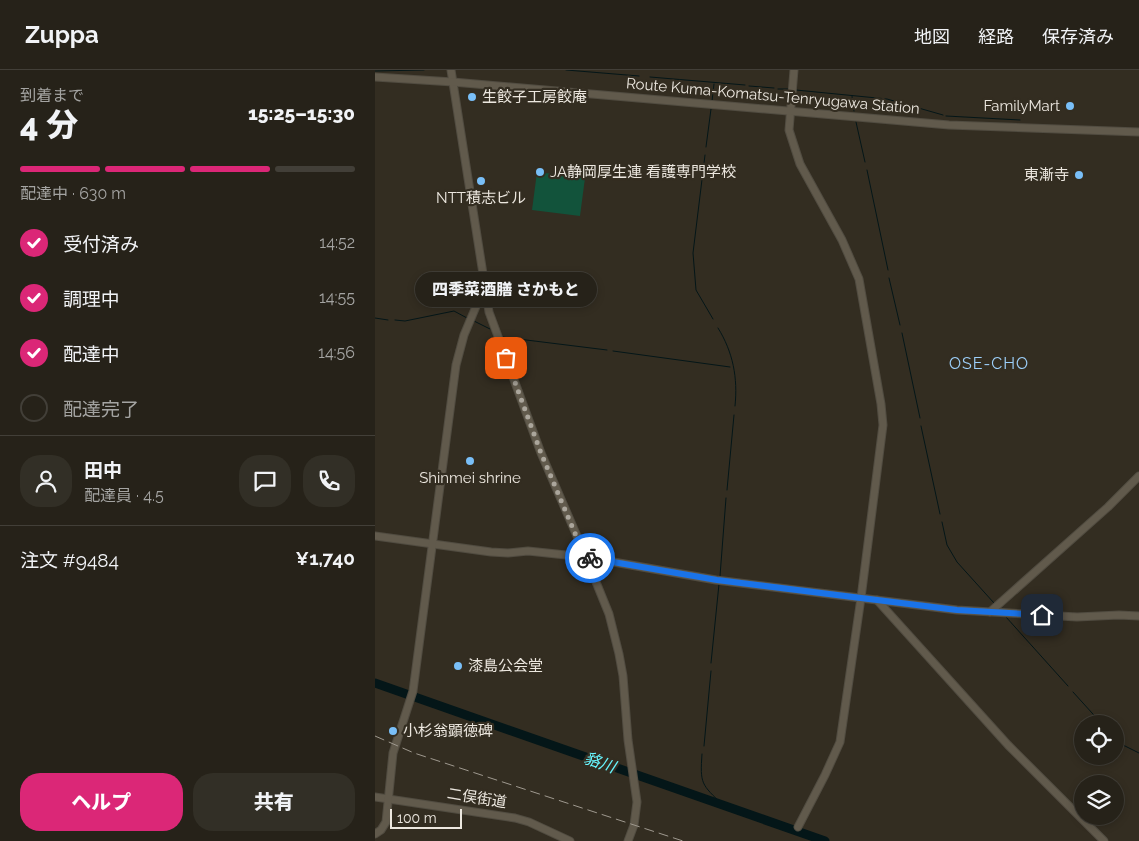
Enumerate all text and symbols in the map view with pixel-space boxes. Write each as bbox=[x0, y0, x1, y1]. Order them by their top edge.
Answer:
text: Zuppa bbox=[25, 20, 99, 49]
text: 地図 bbox=[914, 26, 950, 47]
text: 経路 bbox=[978, 26, 1014, 47]
text: 保存済み bbox=[1042, 26, 1114, 47]
street label: Route Kuma-Komatsu-Tenryugawa Station bbox=[625, 74, 921, 118]
text: 到着まで bbox=[20, 86, 84, 105]
place label: 生餃子工房餃庵 bbox=[482, 88, 587, 106]
marker: 生餃子工房餃庵 bbox=[466, 91, 478, 103]
place label: FamilyMart bbox=[983, 97, 1060, 115]
marker: FamilyMart bbox=[1064, 100, 1076, 112]
text: 15:25–15:30 bbox=[248, 102, 355, 124]
text: 4 分 bbox=[20, 106, 78, 143]
place label: JA静岡厚生連 看護専門学校 bbox=[550, 163, 736, 181]
marker: JA静岡厚生連 看護専門学校 bbox=[534, 166, 546, 178]
place label: 東漸寺 bbox=[1024, 166, 1069, 184]
marker: 東漸寺 bbox=[1073, 169, 1085, 181]
marker: NTT積志ビル bbox=[475, 175, 487, 187]
text: 配達中 · 630 m bbox=[20, 184, 126, 203]
place label: NTT積志ビル bbox=[436, 189, 526, 207]
icon: check bbox=[20, 229, 48, 257]
text: 受付済み bbox=[63, 233, 139, 255]
text: 14:52 bbox=[319, 233, 355, 252]
callout: 四季菜酒膳 さかもと bbox=[415, 273, 597, 308]
text: 四季菜酒膳 さかもと bbox=[432, 280, 580, 299]
icon: check bbox=[20, 284, 48, 312]
text: 調理中 bbox=[63, 288, 120, 310]
text: 14:55 bbox=[319, 288, 355, 307]
pin bbox=[485, 337, 527, 379]
icon: check bbox=[20, 339, 48, 367]
text: 配達中 bbox=[63, 343, 120, 365]
text: 14:56 bbox=[318, 343, 355, 362]
icon: bag bbox=[492, 344, 520, 372]
district label: OSE-CHO bbox=[949, 354, 1029, 373]
text: 配達完了 bbox=[63, 398, 139, 420]
button: person bbox=[20, 455, 72, 507]
button: chat bbox=[239, 455, 291, 507]
button: phone bbox=[303, 455, 355, 507]
marker: Shinmei shrine bbox=[464, 455, 476, 467]
text: 田中 bbox=[84, 459, 122, 481]
place label: Shinmei shrine bbox=[419, 469, 521, 487]
text: 配達員 · 4.5 bbox=[84, 486, 164, 505]
courier bbox=[565, 533, 615, 583]
icon: bike bbox=[576, 544, 604, 572]
text: ¥1,740 bbox=[296, 547, 355, 569]
text: 注文 #9484 bbox=[20, 549, 119, 571]
pin bbox=[1021, 594, 1063, 636]
icon: home bbox=[1028, 601, 1056, 629]
place label: 漆島公会堂 bbox=[468, 657, 543, 675]
marker: 漆島公会堂 bbox=[452, 660, 464, 672]
map controls bbox=[1074, 715, 1124, 825]
button: locate bbox=[1074, 715, 1124, 765]
place label: 小杉翁顕徳碑 bbox=[403, 722, 493, 740]
marker: 小杉翁顕徳碑 bbox=[387, 725, 399, 737]
water label: 貉川 bbox=[582, 748, 620, 777]
button: ヘルプ bbox=[20, 773, 183, 831]
button: 共有 bbox=[193, 773, 355, 831]
button: layers bbox=[1074, 775, 1124, 825]
street label: 二俣街道 bbox=[446, 784, 508, 812]
scale bar bbox=[390, 806, 463, 829]
text: 100 m bbox=[397, 810, 437, 826]

